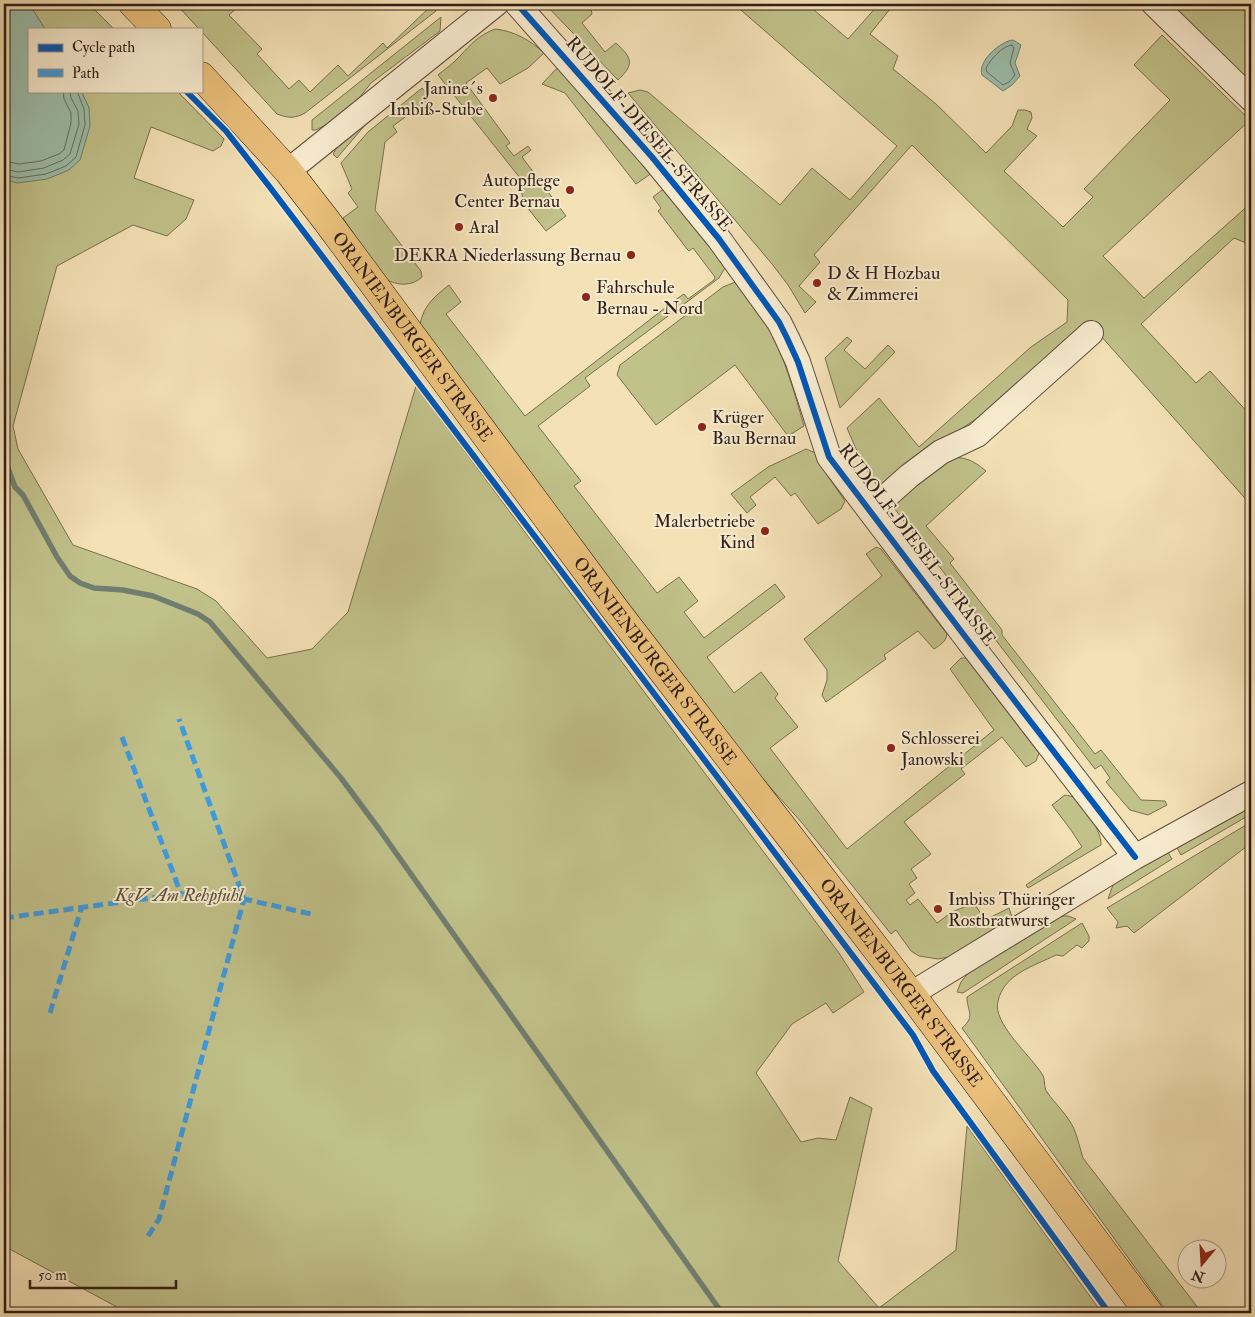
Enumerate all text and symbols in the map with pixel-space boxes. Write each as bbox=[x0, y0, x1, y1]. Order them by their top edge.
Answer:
legend bbox=[28, 28, 202, 92]
street label: RUDOLF-DIESEL-STRASSE bbox=[561, 32, 737, 236]
text: Cycle path bbox=[72, 38, 135, 58]
text: Path bbox=[72, 64, 99, 83]
place label: Janine´s Imbiß-Stube bbox=[390, 77, 483, 121]
marker: Janine´s Imbiß-Stube bbox=[487, 92, 499, 104]
place label: Autopflege Center Bernau bbox=[454, 169, 560, 213]
marker: Autopflege Center Bernau bbox=[564, 184, 576, 196]
place label: Aral bbox=[468, 216, 500, 239]
marker: Aral bbox=[453, 221, 465, 233]
street label: ORANIENBURGER STRASSE bbox=[327, 227, 498, 446]
place label: DEKRA Niederlassung Bernau bbox=[394, 244, 621, 267]
marker: DEKRA Niederlassung Bernau bbox=[625, 249, 637, 261]
place label: D & H Hozbau & Zimmerei bbox=[827, 262, 940, 306]
place label: Fahrschule Bernau - Nord bbox=[596, 276, 703, 320]
marker: D & H Hozbau & Zimmerei bbox=[811, 277, 823, 289]
marker: Fahrschule Bernau - Nord bbox=[580, 291, 592, 303]
place label: Krüger Bau Bernau bbox=[712, 406, 796, 450]
marker: Krüger Bau Bernau bbox=[696, 421, 708, 433]
street label: RUDOLF-DIESEL-STRASSE bbox=[833, 439, 1001, 651]
place label: Malerbetriebe Kind bbox=[654, 510, 755, 554]
marker: Malerbetriebe Kind bbox=[759, 525, 771, 537]
street label: ORANIENBURGER STRASSE bbox=[568, 552, 742, 770]
place label: Schlosserei Janowski bbox=[900, 727, 980, 771]
marker: Schlosserei Janowski bbox=[885, 742, 897, 754]
street label: ORANIENBURGER STRASSE bbox=[815, 874, 988, 1091]
park label: KgV Am Rehpfuhl bbox=[114, 884, 245, 907]
place label: Imbiss Thüringer Rostbratwurst bbox=[948, 888, 1075, 932]
marker: Imbiss Thüringer Rostbratwurst bbox=[932, 903, 944, 915]
north arrow bbox=[1178, 1240, 1228, 1290]
scale bar bbox=[30, 1257, 176, 1289]
text: 50 m bbox=[38, 1266, 67, 1285]
text: N bbox=[1189, 1266, 1208, 1286]

